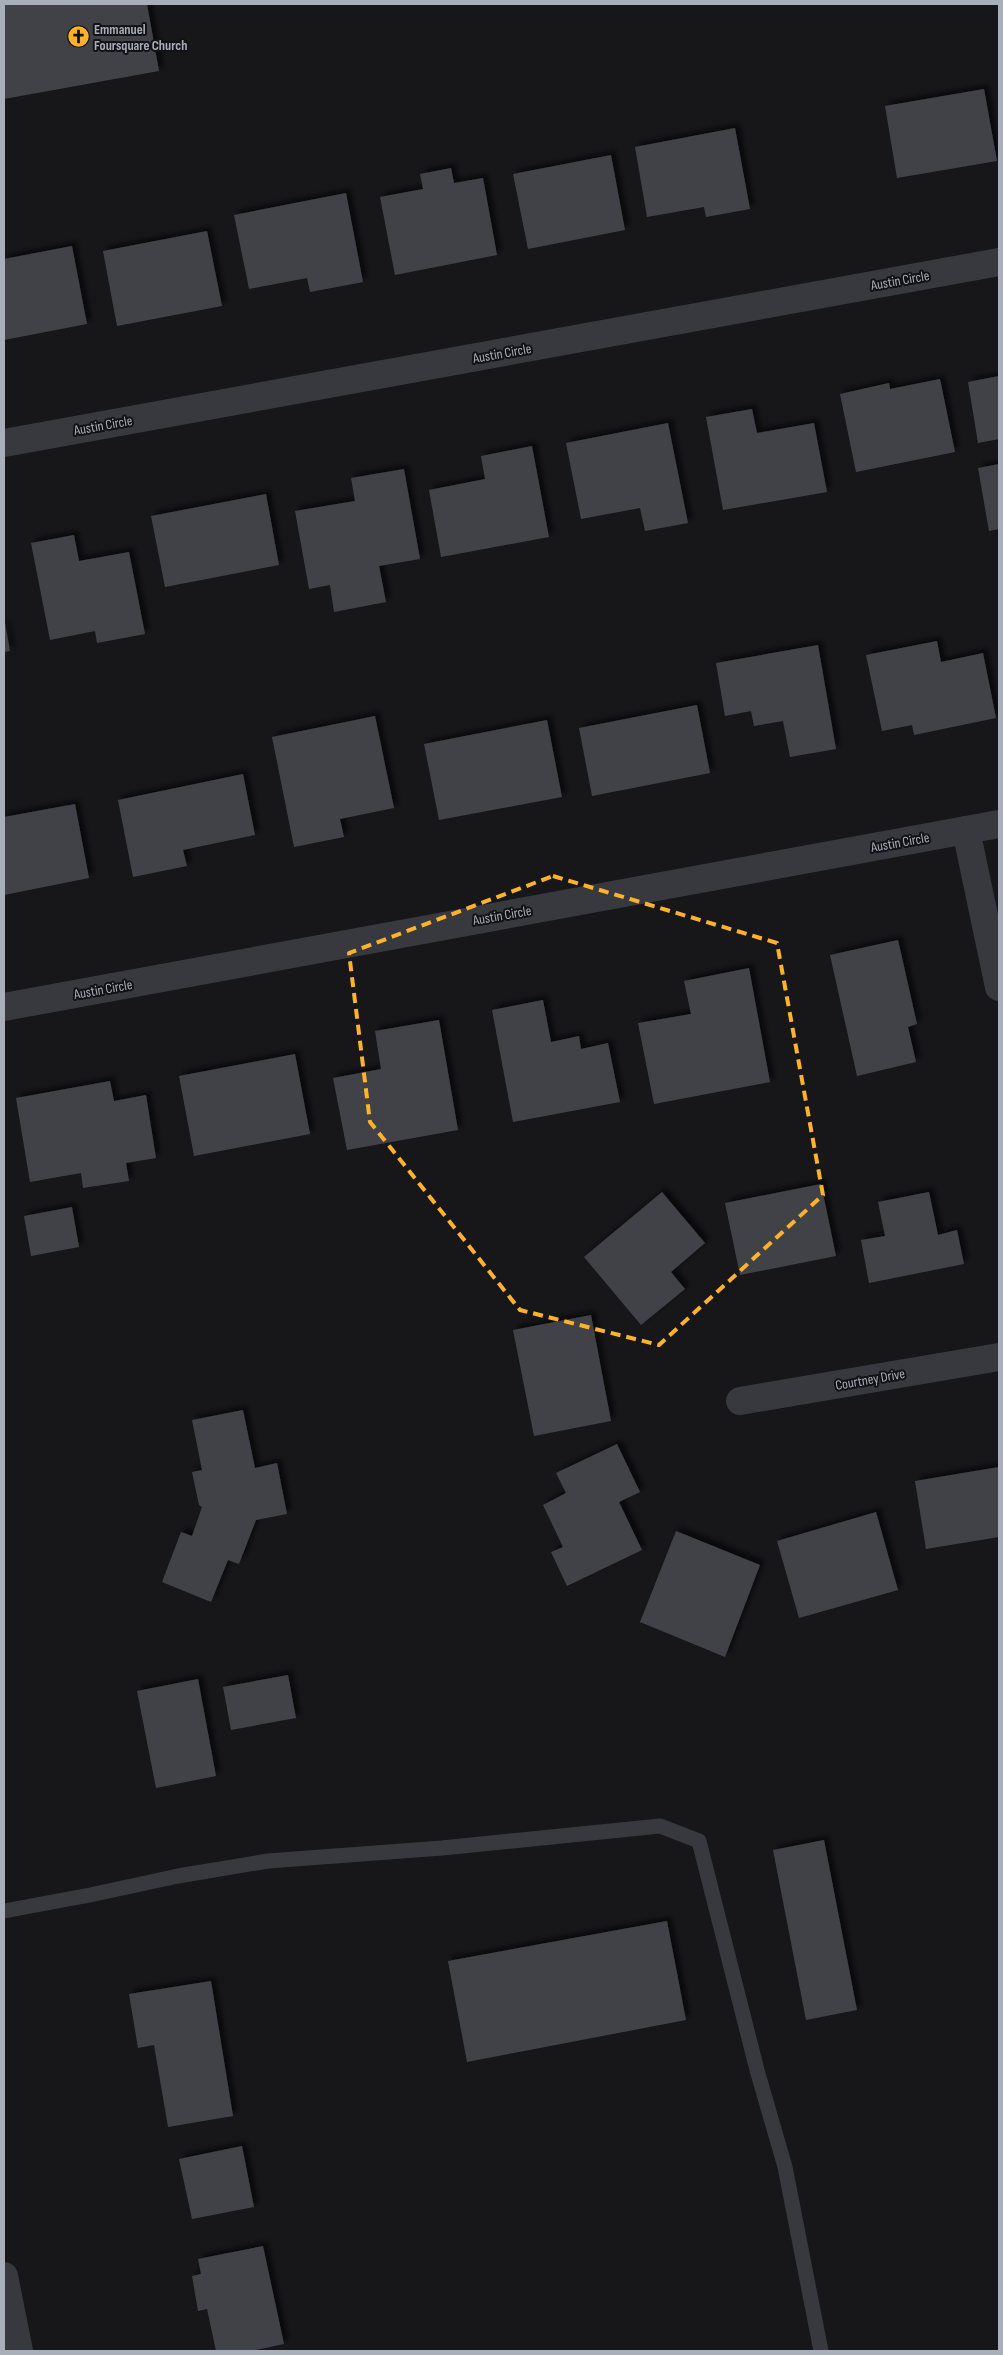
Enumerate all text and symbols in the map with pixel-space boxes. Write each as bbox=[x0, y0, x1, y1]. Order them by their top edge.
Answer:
place label: Emmanuel Foursquare Church bbox=[94, 21, 187, 54]
church icon: Emmanuel Foursquare Church bbox=[66, 25, 90, 49]
street label: Austin Circle bbox=[869, 267, 931, 294]
street label: Austin Circle bbox=[471, 340, 533, 367]
street label: Austin Circle bbox=[72, 412, 134, 439]
street label: Austin Circle bbox=[869, 829, 931, 856]
street label: Austin Circle bbox=[471, 902, 533, 929]
street label: Austin Circle bbox=[72, 976, 134, 1003]
street label: Courtney Drive bbox=[834, 1365, 906, 1394]

